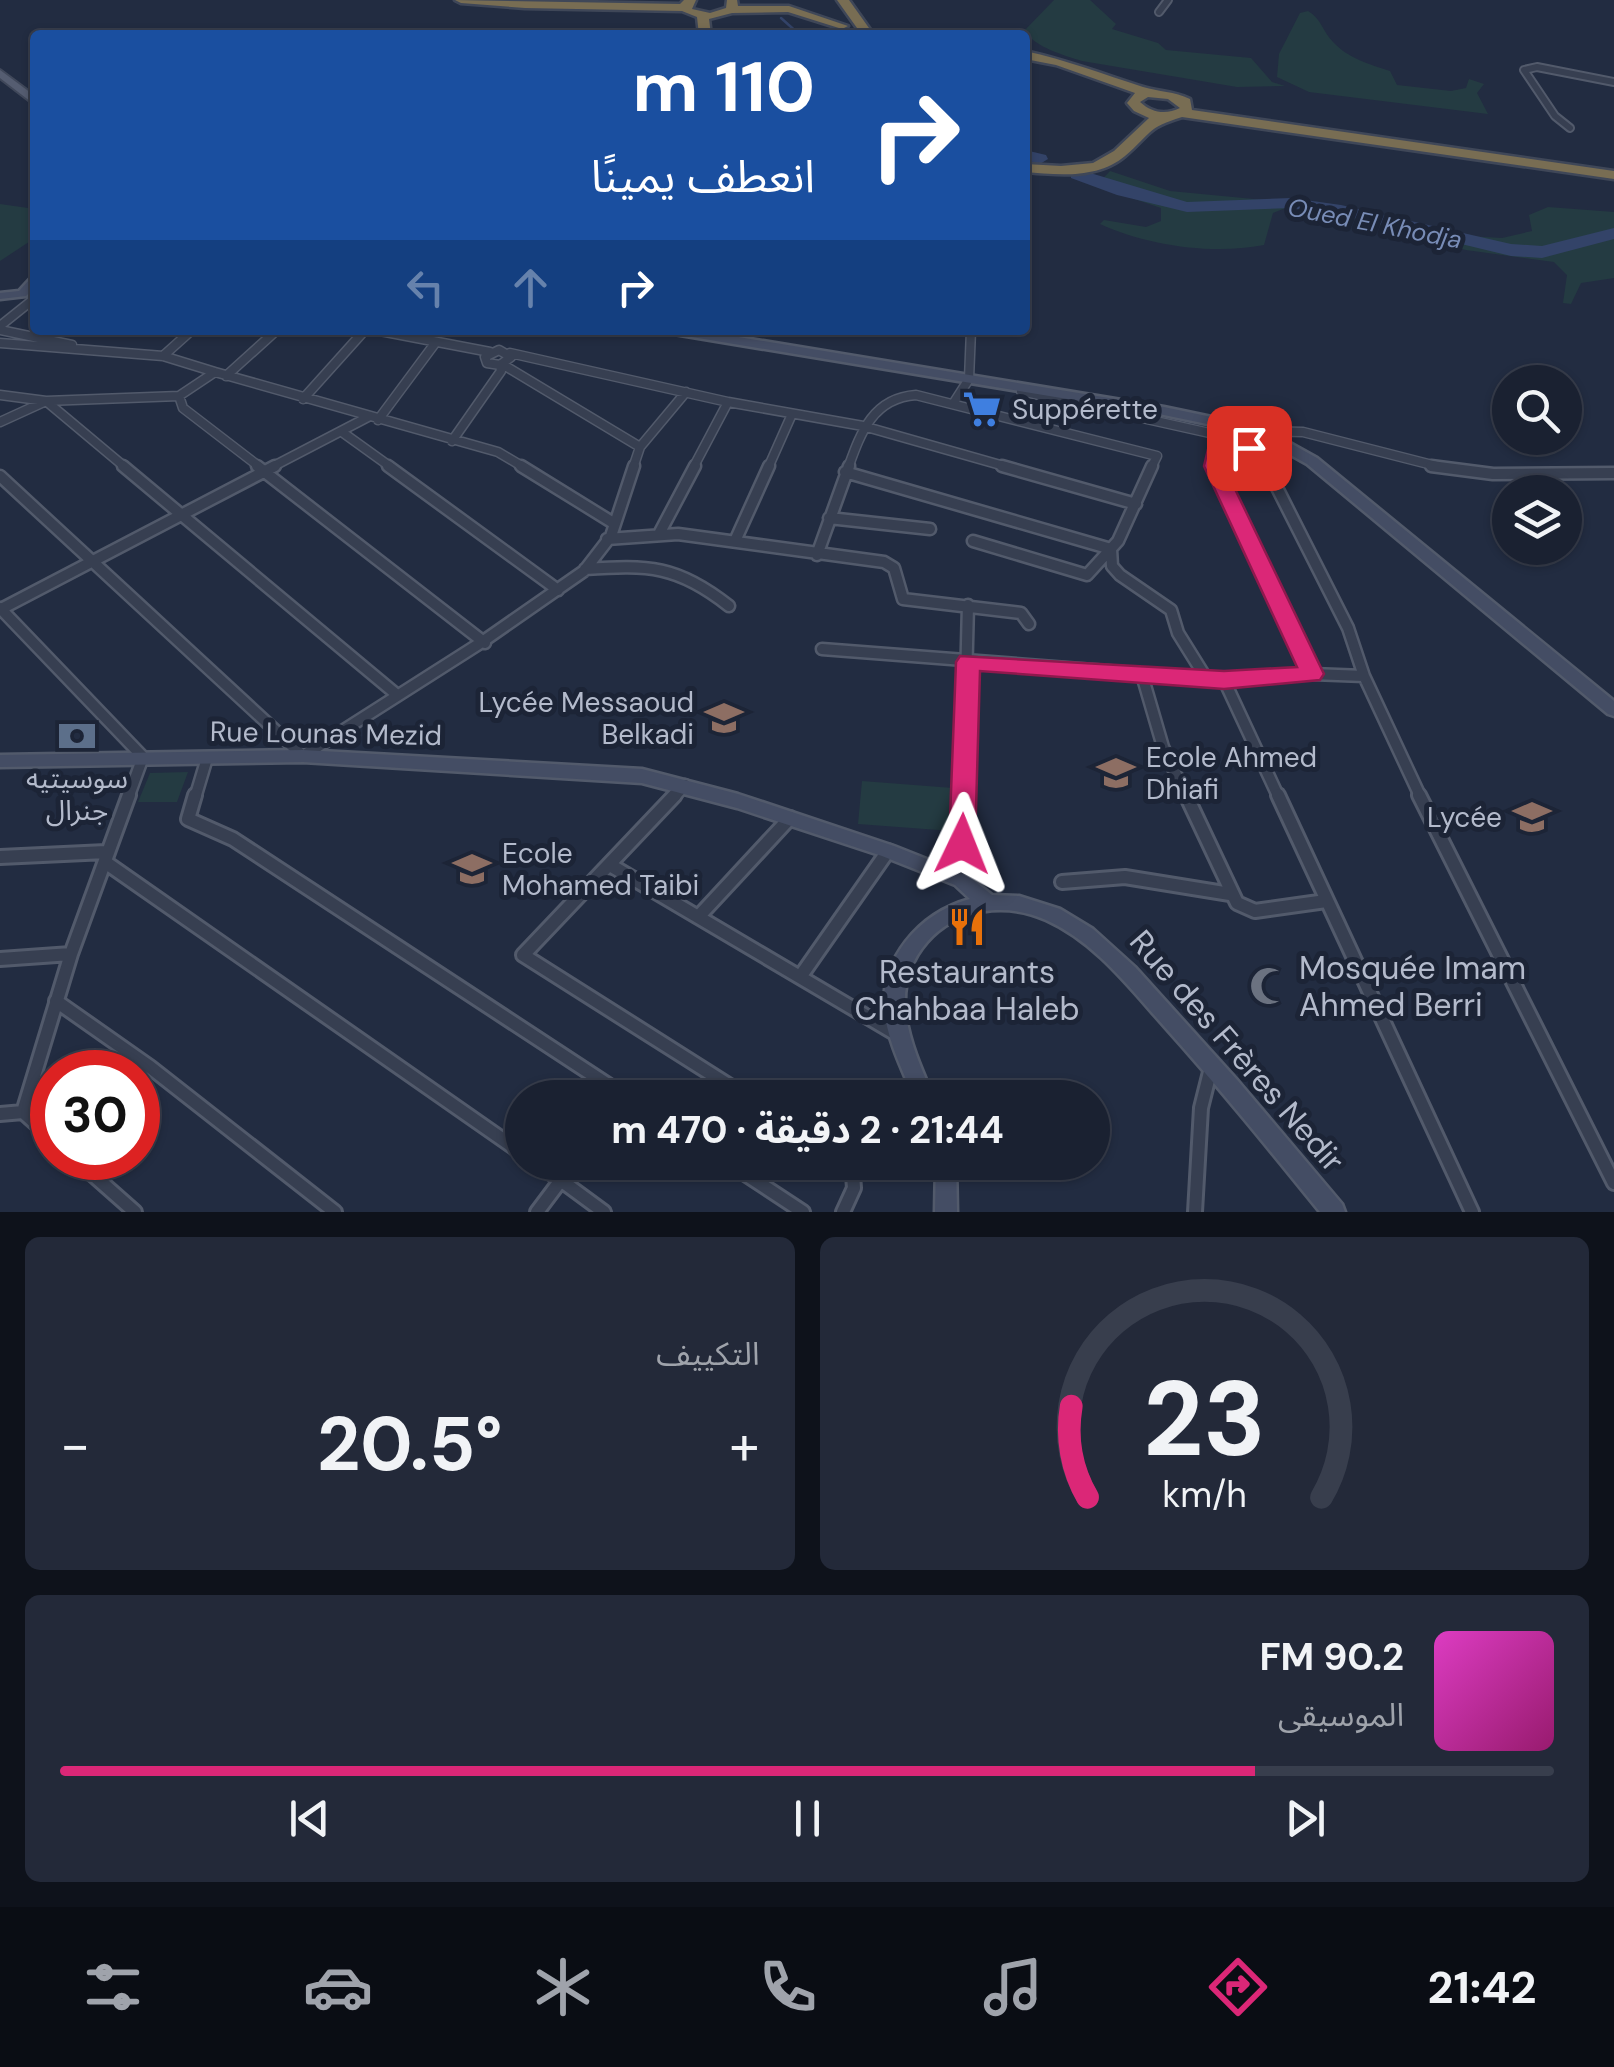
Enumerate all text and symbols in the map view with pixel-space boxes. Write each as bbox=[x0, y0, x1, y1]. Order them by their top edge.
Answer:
text: 110 m bbox=[632, 42, 815, 133]
icon: right bbox=[850, 70, 980, 200]
text: انعطف يمينًا bbox=[591, 147, 815, 206]
water label: Oued El Khodja bbox=[1285, 190, 1465, 257]
icon: left bbox=[398, 260, 453, 315]
icon: ahead bbox=[503, 260, 558, 315]
icon: right bbox=[608, 260, 663, 315]
map controls bbox=[1492, 365, 1582, 565]
button: search bbox=[1492, 365, 1582, 455]
supermarket icon: Suppérette bbox=[961, 388, 1003, 430]
place label: Suppérette bbox=[1012, 391, 1158, 428]
pin bbox=[1207, 406, 1292, 491]
icon: arrive bbox=[1222, 421, 1277, 476]
button: layers bbox=[1492, 475, 1582, 565]
place label: Lycée Messaoud Belkadi bbox=[478, 684, 694, 753]
school or university icon: Lycée Messaoud Belkadi bbox=[703, 697, 745, 739]
street label: Rue Lounas Mezid bbox=[210, 713, 442, 754]
bank icon: سوسيتيه جنرال bbox=[56, 715, 98, 757]
place label: Ecole Ahmed Dhiafi bbox=[1146, 739, 1317, 808]
school or university icon: Ecole Ahmed Dhiafi bbox=[1095, 752, 1137, 794]
place label: سوسيتيه جنرال bbox=[26, 760, 128, 829]
position arrow bbox=[910, 792, 1014, 896]
school or university icon: Lycée bbox=[1511, 796, 1553, 838]
place label: Lycée bbox=[1427, 799, 1502, 836]
place label: Ecole Mohamed Taibi bbox=[502, 835, 699, 904]
school or university icon: Ecole Mohamed Taibi bbox=[451, 848, 493, 890]
restaurant icon: Restaurants Chahbaa Haleb bbox=[946, 906, 988, 948]
street label: Rue des Frères Nedir bbox=[1120, 921, 1354, 1181]
place label: Mosquée Imam Ahmed Berri bbox=[1299, 947, 1526, 1026]
place label: Restaurants Chahbaa Haleb bbox=[854, 951, 1080, 1030]
mosque icon: Mosquée Imam Ahmed Berri bbox=[1248, 965, 1290, 1007]
speed limit sign: 30 bbox=[30, 1050, 160, 1180]
text: 21:44 · 2 دقيقة · 470 m bbox=[611, 1105, 1004, 1155]
text: التكييف bbox=[656, 1333, 760, 1375]
text: 23 bbox=[1143, 1352, 1266, 1487]
text: 20.5° bbox=[317, 1396, 503, 1493]
text: − bbox=[60, 1409, 90, 1481]
text: + bbox=[729, 1409, 759, 1481]
text: km/h bbox=[1162, 1472, 1246, 1518]
text: 90.2 FM bbox=[1259, 1632, 1404, 1682]
text: الموسيقى bbox=[1278, 1694, 1404, 1736]
icon: previous bbox=[282, 1791, 337, 1846]
icon: pause bbox=[780, 1791, 835, 1846]
icon: next bbox=[1278, 1791, 1333, 1846]
icon: filters bbox=[78, 1952, 148, 2022]
icon: car bbox=[303, 1952, 373, 2022]
icon: climate bbox=[528, 1952, 598, 2022]
icon: phone bbox=[753, 1952, 823, 2022]
icon: music bbox=[978, 1952, 1048, 2022]
icon: directions bbox=[1203, 1952, 1273, 2022]
text: 21:42 bbox=[1428, 1958, 1537, 2017]

